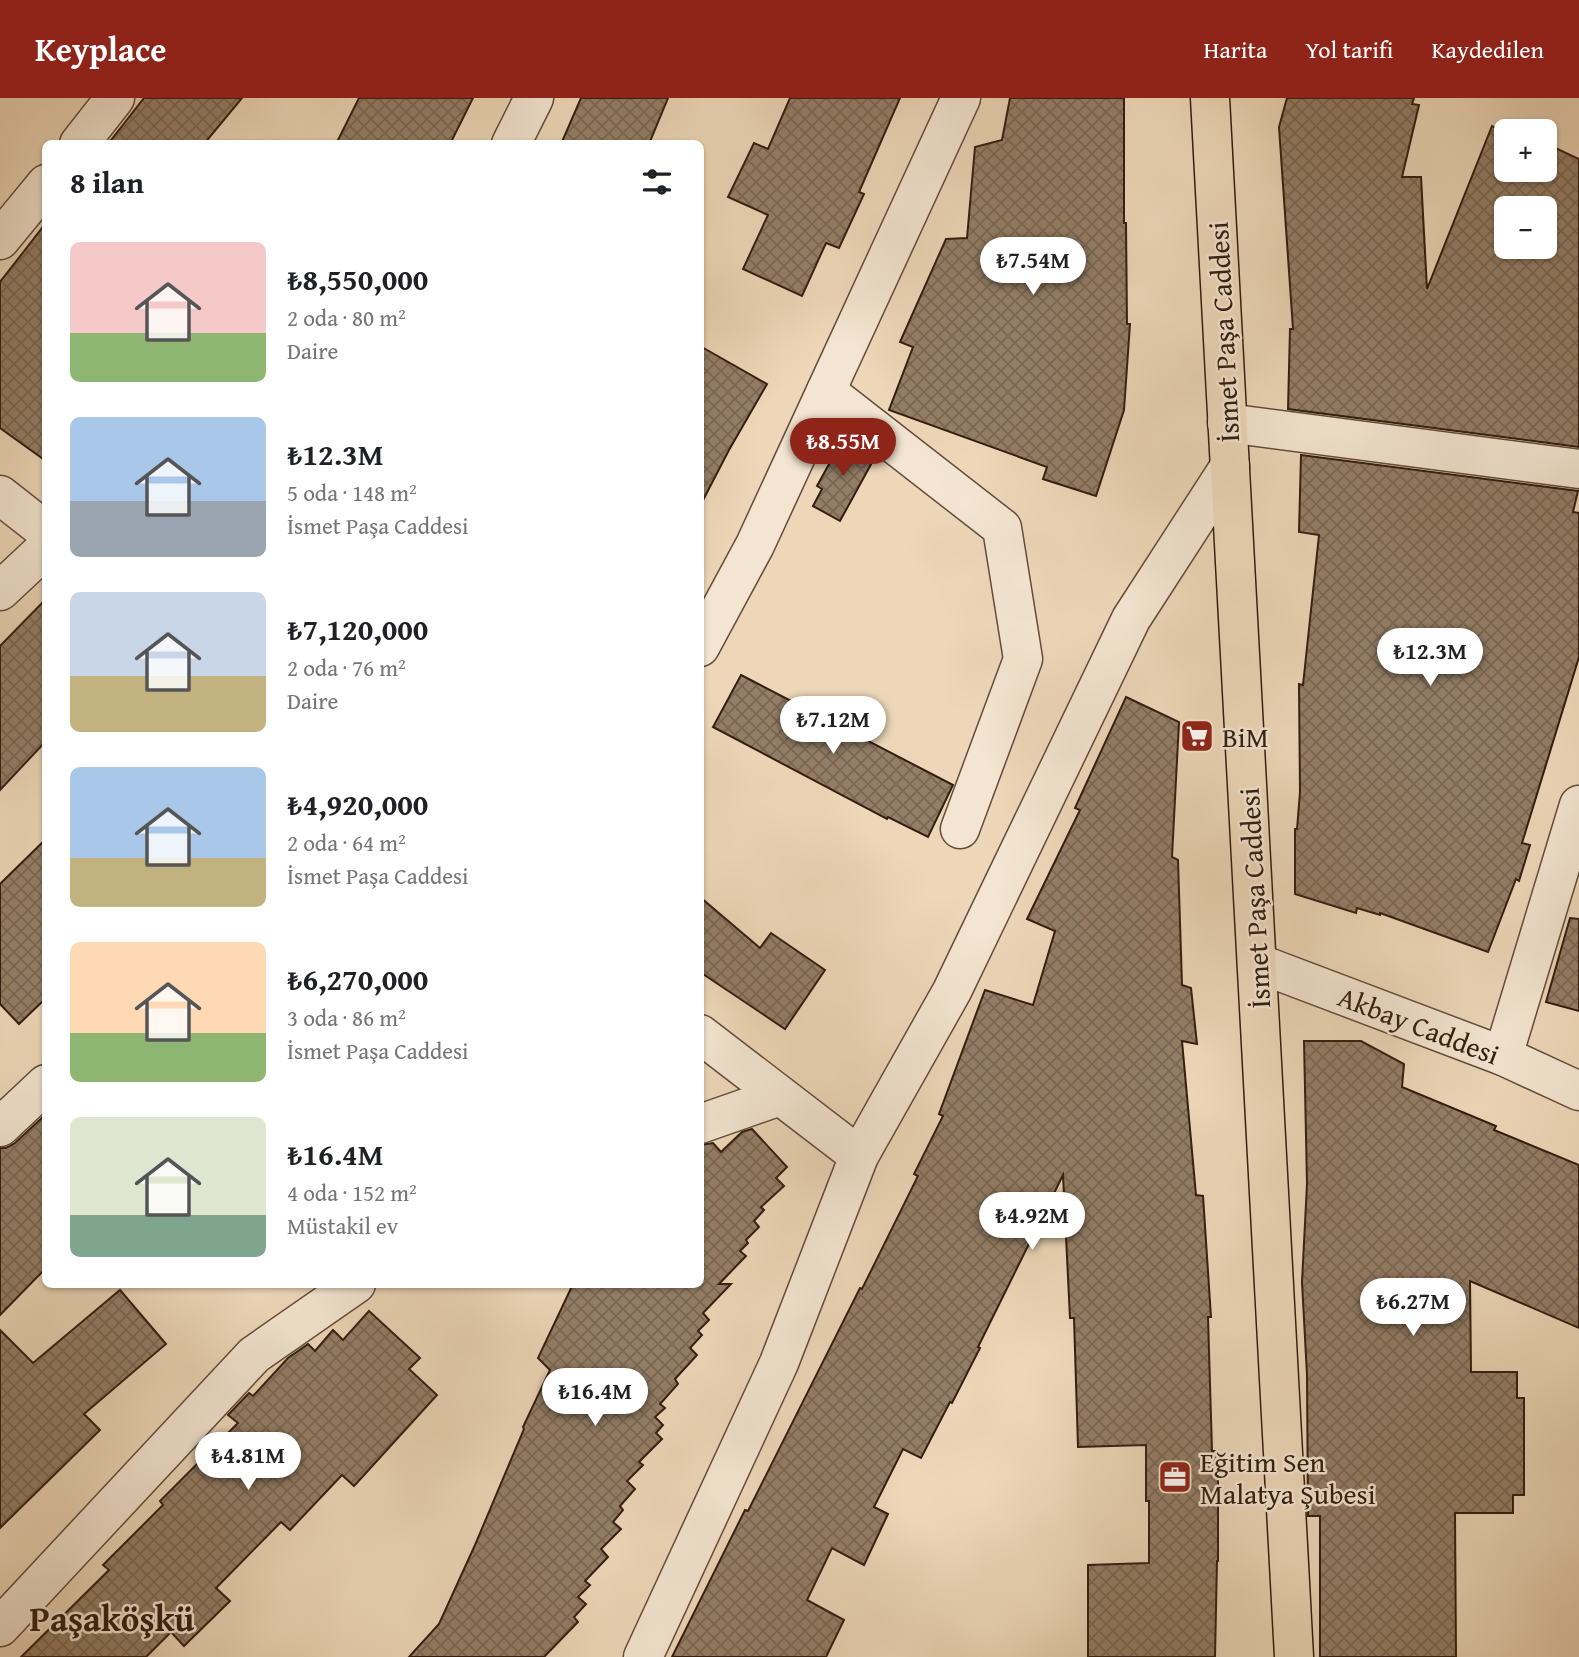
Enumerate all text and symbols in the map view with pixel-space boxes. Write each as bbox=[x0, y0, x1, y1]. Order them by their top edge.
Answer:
text: Keyplace bbox=[35, 25, 166, 73]
text: Harita bbox=[1204, 32, 1267, 67]
text: Yol tarifi bbox=[1305, 32, 1393, 67]
text: Kaydedilen bbox=[1431, 32, 1544, 67]
map controls bbox=[1494, 119, 1557, 259]
button: + bbox=[1494, 119, 1557, 182]
text: 8 ilan bbox=[70, 160, 144, 204]
icon: filters bbox=[638, 163, 676, 201]
button: − bbox=[1494, 196, 1557, 259]
street label: İsmet Paşa Caddesi bbox=[1197, 220, 1249, 443]
pin: ₺7.54M bbox=[976, 238, 1090, 297]
text: ₺7.54M bbox=[996, 243, 1070, 276]
text: ₺8,550,000 bbox=[287, 257, 428, 301]
icon: home bbox=[126, 270, 210, 354]
text: 2 oda · 80 m² bbox=[287, 301, 406, 334]
text: Daire bbox=[287, 334, 338, 367]
pin: ₺8.55M bbox=[786, 418, 900, 478]
text: ₺8.55M bbox=[806, 424, 880, 457]
text: ₺12.3M bbox=[287, 432, 383, 476]
icon: home bbox=[126, 445, 210, 529]
text: 5 oda · 148 m² bbox=[287, 476, 417, 509]
text: İsmet Paşa Caddesi bbox=[287, 509, 469, 542]
text: ₺7,120,000 bbox=[287, 607, 428, 651]
icon: home bbox=[126, 620, 210, 704]
pin: ₺12.3M bbox=[1373, 628, 1487, 688]
text: ₺12.3M bbox=[1393, 634, 1467, 667]
text: 2 oda · 76 m² bbox=[287, 651, 406, 684]
text: Daire bbox=[287, 684, 338, 717]
pin: ₺7.12M bbox=[776, 696, 890, 756]
text: ₺7.12M bbox=[796, 702, 870, 735]
place label: BiM bbox=[1222, 716, 1269, 757]
supermarket icon: BiM bbox=[1178, 717, 1216, 755]
text: ₺4,920,000 bbox=[287, 782, 428, 826]
street label: İsmet Paşa Caddesi bbox=[1228, 786, 1280, 1009]
icon: home bbox=[126, 795, 210, 879]
text: 2 oda · 64 m² bbox=[287, 826, 406, 859]
text: İsmet Paşa Caddesi bbox=[287, 859, 469, 892]
text: ₺6,270,000 bbox=[287, 957, 428, 1001]
icon: home bbox=[126, 970, 210, 1054]
street label: Akbay Caddesi bbox=[1333, 975, 1506, 1075]
text: 3 oda · 86 m² bbox=[287, 1001, 406, 1034]
text: İsmet Paşa Caddesi bbox=[287, 1034, 469, 1067]
text: ₺16.4M bbox=[287, 1132, 383, 1176]
icon: home bbox=[126, 1145, 210, 1229]
text: 4 oda · 152 m² bbox=[287, 1176, 417, 1209]
pin: ₺4.92M bbox=[975, 1192, 1089, 1252]
text: ₺4.92M bbox=[995, 1198, 1069, 1231]
text: Müstakil ev bbox=[287, 1209, 398, 1242]
pin: ₺6.27M bbox=[1356, 1278, 1470, 1338]
text: ₺6.27M bbox=[1376, 1284, 1450, 1317]
pin: ₺16.4M bbox=[538, 1368, 652, 1428]
text: ₺16.4M bbox=[558, 1374, 632, 1407]
pin: ₺4.81M bbox=[191, 1432, 305, 1492]
text: ₺4.81M bbox=[211, 1438, 285, 1471]
place label: Eğitim Sen Malatya Şubesi bbox=[1200, 1441, 1376, 1514]
office icon: Eğitim Sen Malatya Şubesi bbox=[1156, 1458, 1194, 1496]
district label: Paşaköşkü bbox=[30, 1593, 194, 1644]

